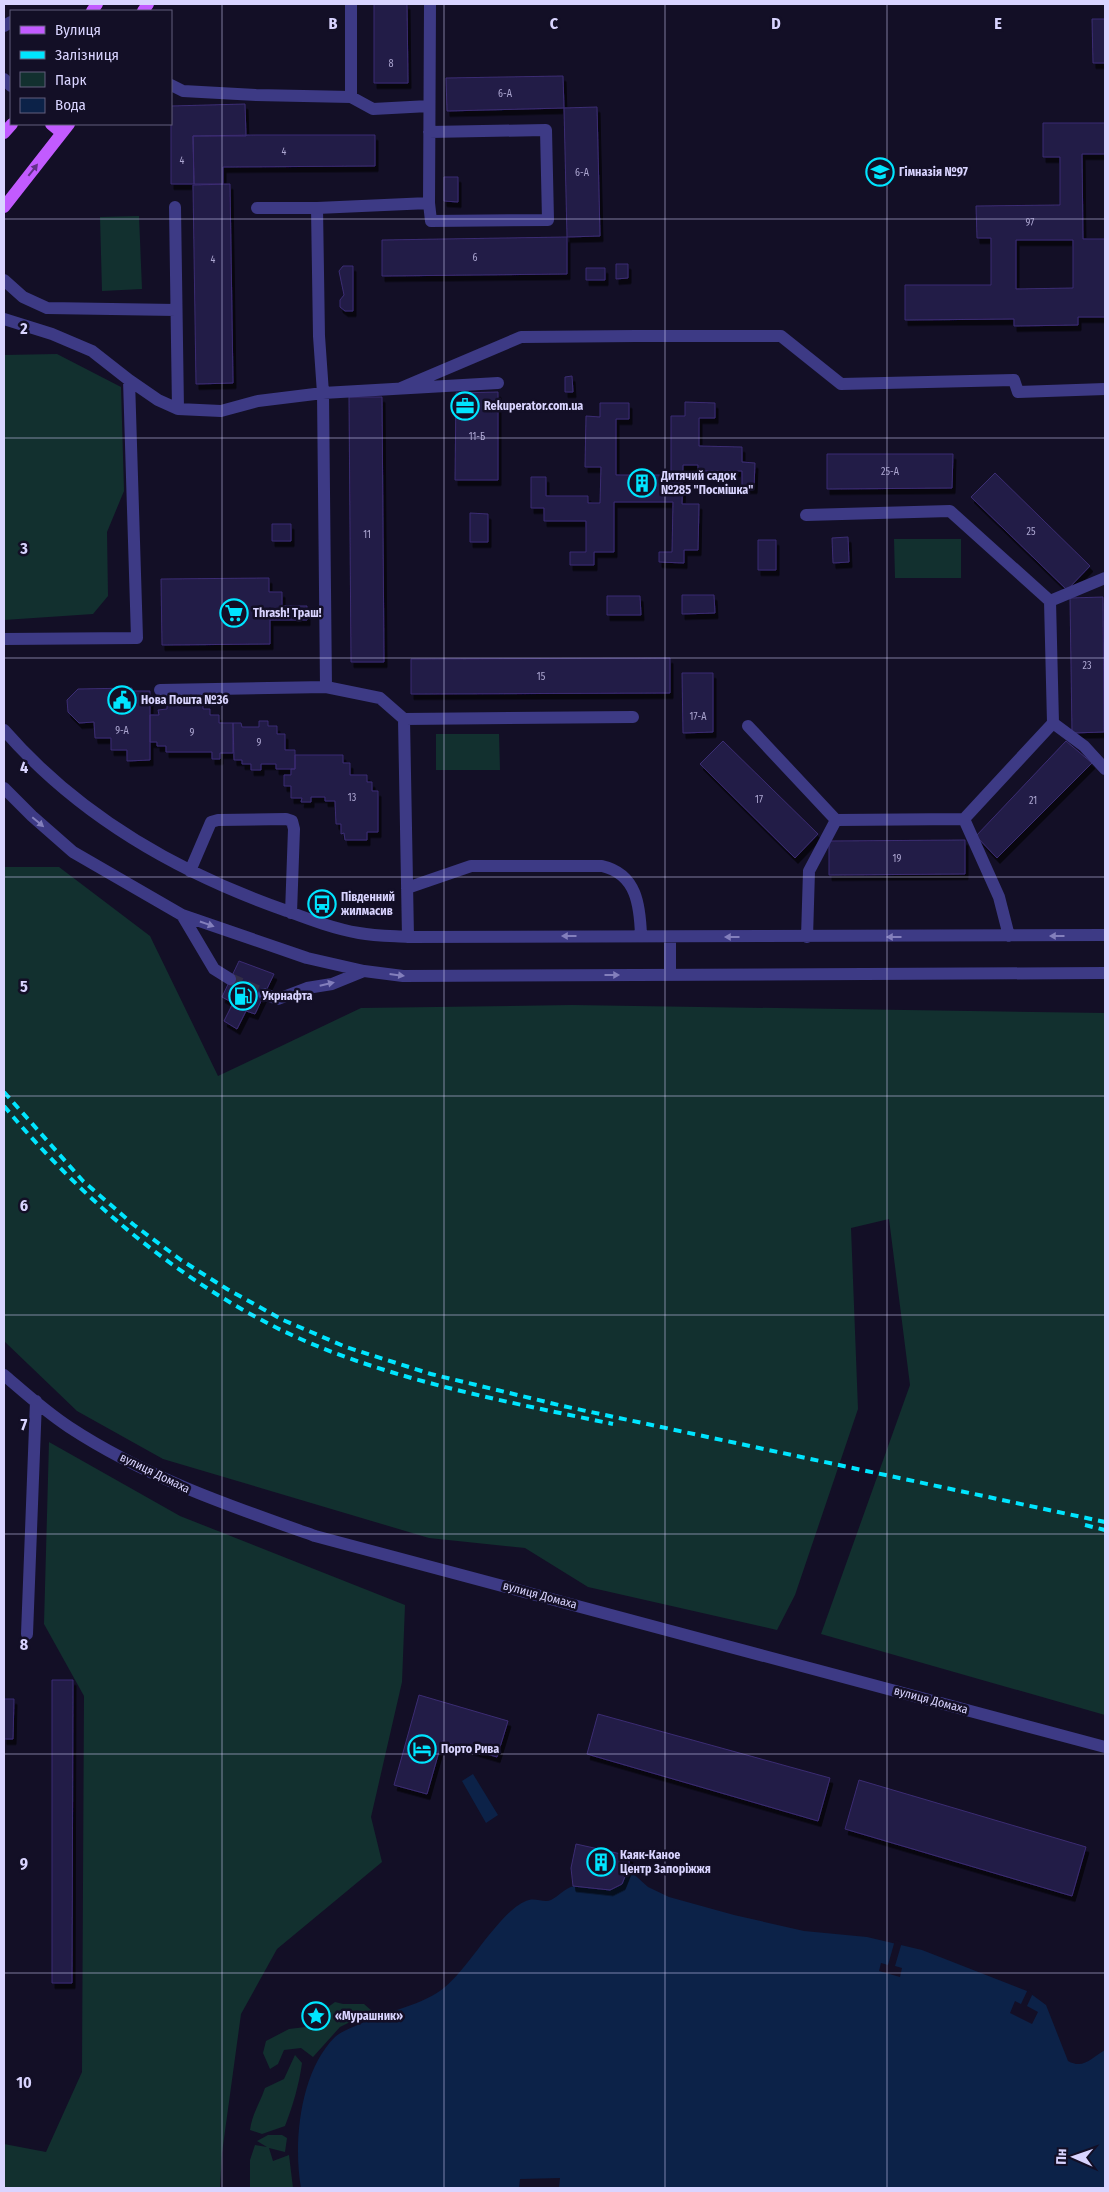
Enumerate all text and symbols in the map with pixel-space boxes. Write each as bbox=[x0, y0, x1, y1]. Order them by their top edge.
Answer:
legend bbox=[10, 10, 172, 125]
text: B bbox=[329, 14, 338, 33]
text: C bbox=[550, 14, 559, 33]
text: D bbox=[771, 14, 781, 33]
text: E bbox=[994, 14, 1002, 33]
text: Вулиця bbox=[55, 21, 101, 39]
text: Залізниця bbox=[55, 46, 119, 64]
house number: 8 bbox=[389, 58, 394, 70]
text: Парк bbox=[55, 71, 86, 89]
house number: 6-А bbox=[498, 88, 513, 100]
text: Вода bbox=[55, 96, 86, 114]
house number: 4 bbox=[282, 146, 287, 158]
house number: 4 bbox=[180, 155, 185, 167]
school or university icon: Гімназія №97 bbox=[865, 157, 895, 187]
one-way arrow bbox=[28, 163, 38, 177]
place label: Гімназія №97 bbox=[899, 165, 968, 179]
house number: 6-А bbox=[575, 167, 590, 179]
house number: 97 bbox=[1026, 217, 1034, 229]
house number: 6 bbox=[473, 252, 478, 264]
house number: 4 bbox=[211, 254, 216, 266]
text: 2 bbox=[19, 319, 28, 338]
office icon: Rekuperator.com.ua bbox=[450, 391, 480, 421]
place label: Rekuperator.com.ua bbox=[484, 399, 583, 413]
house number: 11-Б bbox=[469, 431, 485, 443]
house number: 25-А bbox=[881, 466, 900, 478]
building icon: Дитячий садок №285 "Посмішка" bbox=[627, 468, 657, 498]
place label: Дитячий садок №285 "Посмішка" bbox=[660, 469, 753, 497]
house number: 25 bbox=[1027, 526, 1036, 538]
house number: 11 bbox=[363, 529, 371, 541]
text: 3 bbox=[19, 539, 28, 558]
supermarket icon: Thrash! Траш! bbox=[219, 598, 249, 628]
place label: Thrash! Траш! bbox=[253, 606, 322, 620]
house number: 23 bbox=[1083, 660, 1092, 672]
house number: 15 bbox=[537, 671, 546, 683]
public building icon: Нова Пошта №36 bbox=[107, 685, 137, 715]
place label: Нова Пошта №36 bbox=[141, 693, 229, 707]
house number: 17-А bbox=[690, 711, 707, 723]
house number: 9-А bbox=[115, 725, 130, 737]
house number: 9 bbox=[190, 727, 195, 739]
house number: 9 bbox=[257, 737, 262, 749]
text: 4 bbox=[20, 758, 28, 777]
house number: 13 bbox=[348, 792, 357, 804]
house number: 17 bbox=[755, 794, 763, 806]
house number: 21 bbox=[1029, 795, 1037, 807]
one-way arrow bbox=[32, 816, 44, 828]
house number: 19 bbox=[893, 853, 902, 865]
bus stop icon: Південний жилмасив bbox=[307, 889, 337, 919]
place label: Південний жилмасив bbox=[340, 890, 395, 918]
one-way arrow bbox=[199, 920, 214, 928]
one-way arrow bbox=[561, 932, 577, 940]
one-way arrow bbox=[1048, 932, 1064, 940]
one-way arrow bbox=[723, 933, 739, 941]
one-way arrow bbox=[886, 933, 902, 941]
one-way arrow bbox=[604, 970, 620, 978]
one-way arrow bbox=[389, 971, 405, 979]
text: 5 bbox=[20, 977, 28, 996]
one-way arrow bbox=[320, 980, 335, 988]
fuel station icon: Укрнафта bbox=[228, 981, 258, 1011]
place label: Укрнафта bbox=[261, 989, 312, 1003]
text: 6 bbox=[20, 1196, 28, 1215]
text: 7 bbox=[21, 1415, 28, 1434]
street label: вулиця Домаха bbox=[118, 1450, 192, 1496]
street label: вулиця Домаха bbox=[502, 1578, 579, 1612]
text: 8 bbox=[20, 1635, 29, 1654]
street label: вулиця Домаха bbox=[893, 1683, 970, 1717]
hotel icon: Порто Рива bbox=[407, 1734, 437, 1764]
place label: Порто Рива bbox=[441, 1742, 499, 1756]
building icon: Каяк-Каное Центр Запоріжжя bbox=[586, 1847, 616, 1877]
place label: Каяк-Каное Центр Запоріжжя bbox=[620, 1848, 711, 1876]
text: 9 bbox=[20, 1854, 28, 1873]
place icon: «Мурашник» bbox=[301, 2001, 331, 2031]
place label: «Мурашник» bbox=[335, 2009, 403, 2023]
text: 10 bbox=[16, 2073, 32, 2092]
north arrow bbox=[1049, 2132, 1099, 2182]
text: Пн bbox=[1053, 2148, 1070, 2165]

